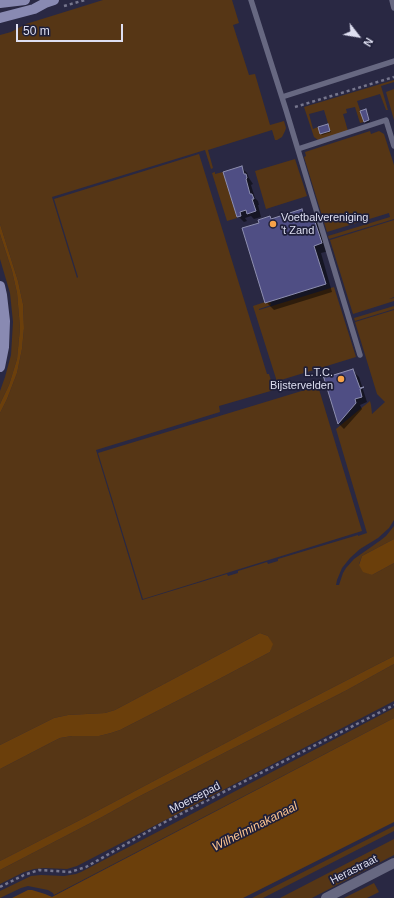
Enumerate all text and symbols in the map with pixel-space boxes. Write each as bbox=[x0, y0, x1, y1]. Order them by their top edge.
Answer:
scale bar bbox=[18, 16, 125, 42]
north arrow bbox=[338, 16, 378, 56]
text: 50 m bbox=[23, 24, 50, 38]
text: N bbox=[361, 36, 375, 49]
place label: Voetbalvereniging 't Zand bbox=[281, 211, 368, 237]
marker: Voetbalvereniging 't Zand bbox=[268, 219, 278, 229]
place label: L.T.C. Bijstervelden bbox=[270, 366, 333, 392]
marker: L.T.C. Bijstervelden bbox=[336, 374, 346, 384]
street label: Moersepad bbox=[167, 780, 223, 816]
water label: Wilhelminakanaal bbox=[210, 799, 300, 855]
street label: Herastraat bbox=[328, 852, 380, 888]

